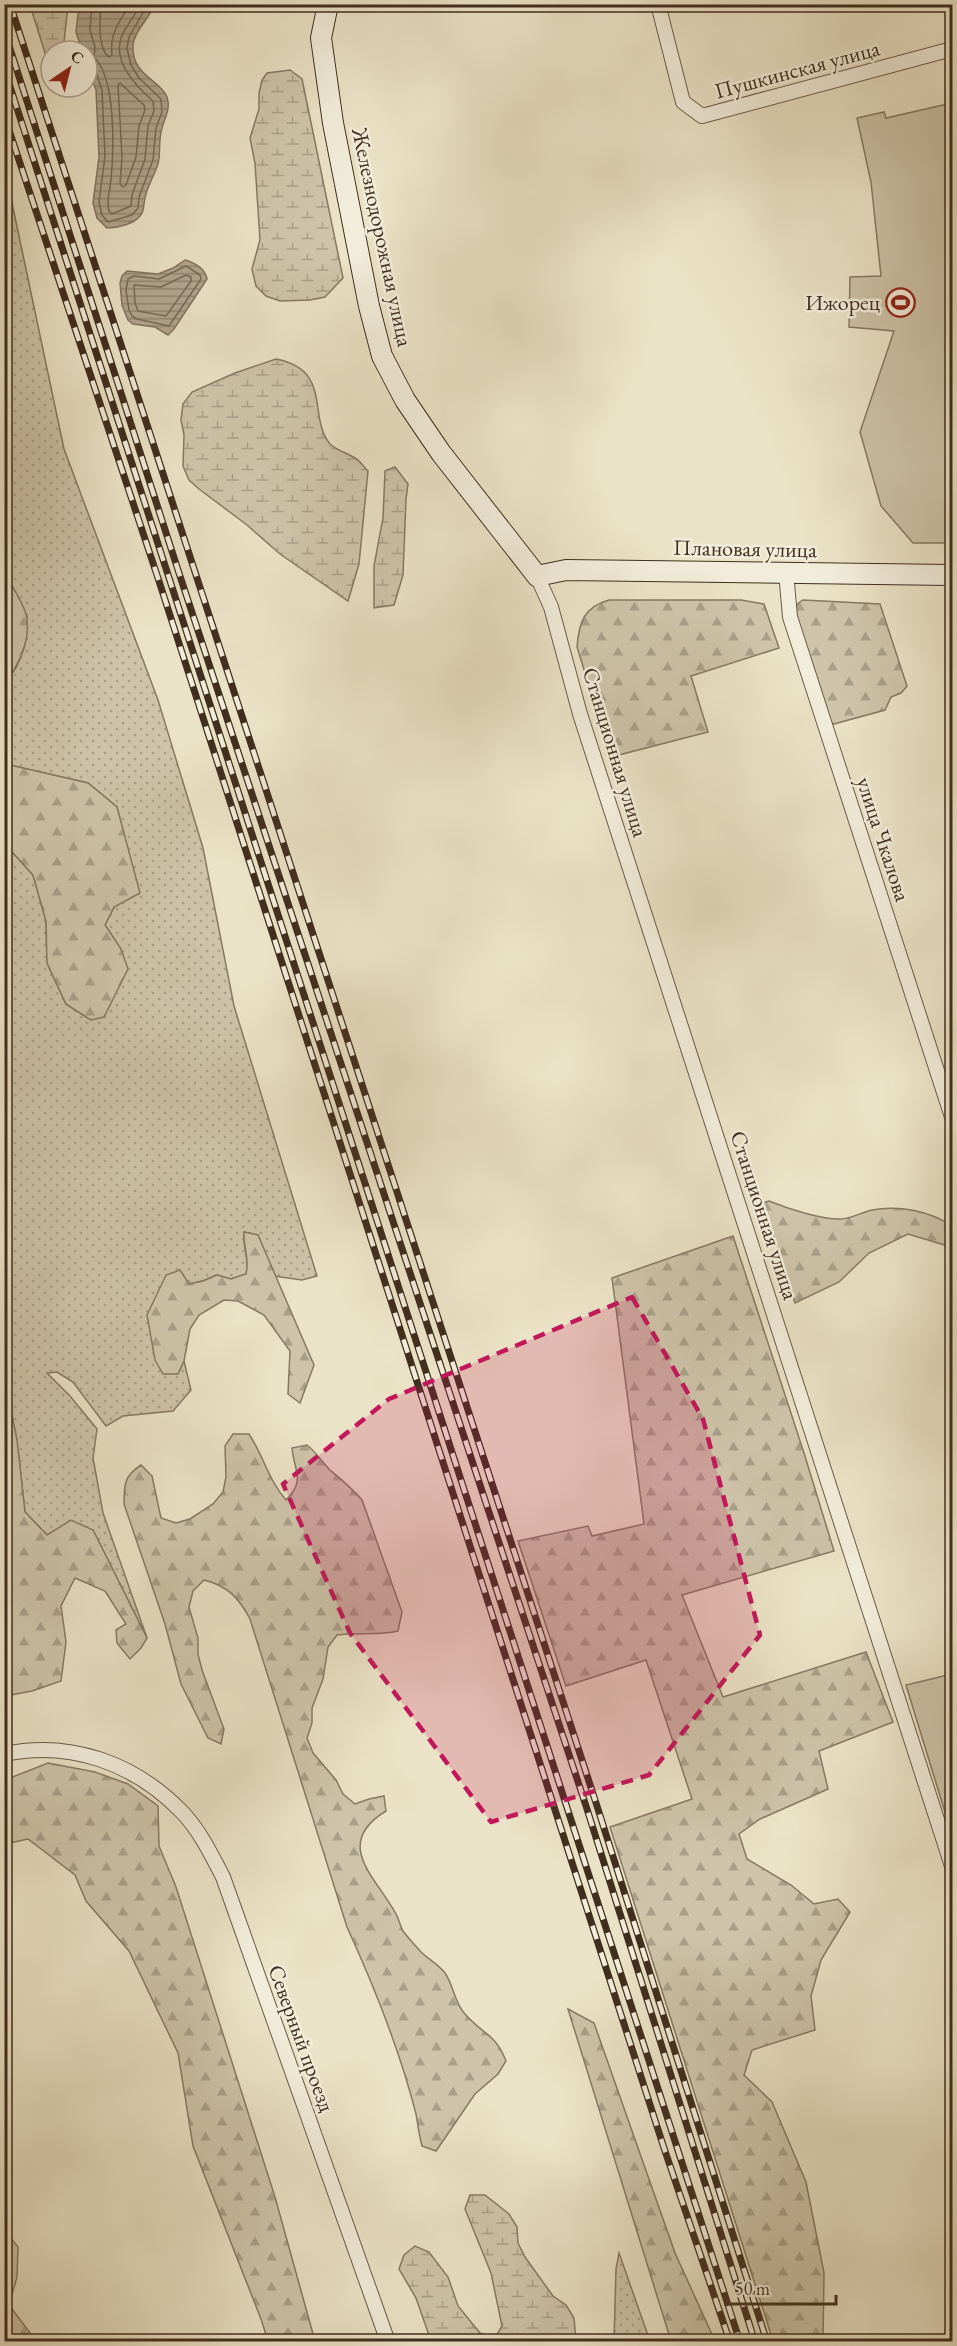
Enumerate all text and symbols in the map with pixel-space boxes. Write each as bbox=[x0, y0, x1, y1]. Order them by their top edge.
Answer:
street label: Пушкинская улица bbox=[711, 33, 883, 105]
north arrow bbox=[39, 39, 99, 99]
text: С bbox=[67, 45, 88, 69]
street label: Железнодорожная улица bbox=[345, 124, 420, 349]
sports icon: Ижорец bbox=[885, 286, 917, 318]
place label: Ижорец bbox=[805, 288, 881, 317]
street label: Плановая улица bbox=[673, 533, 817, 564]
street label: Станционная улица bbox=[576, 664, 655, 841]
street label: улица Чкалова bbox=[850, 773, 917, 905]
street label: Станционная улица bbox=[724, 1127, 806, 1304]
street label: Северный проезд bbox=[261, 1961, 342, 2116]
scale bar bbox=[726, 2268, 836, 2306]
text: 50 m bbox=[735, 2277, 770, 2300]

